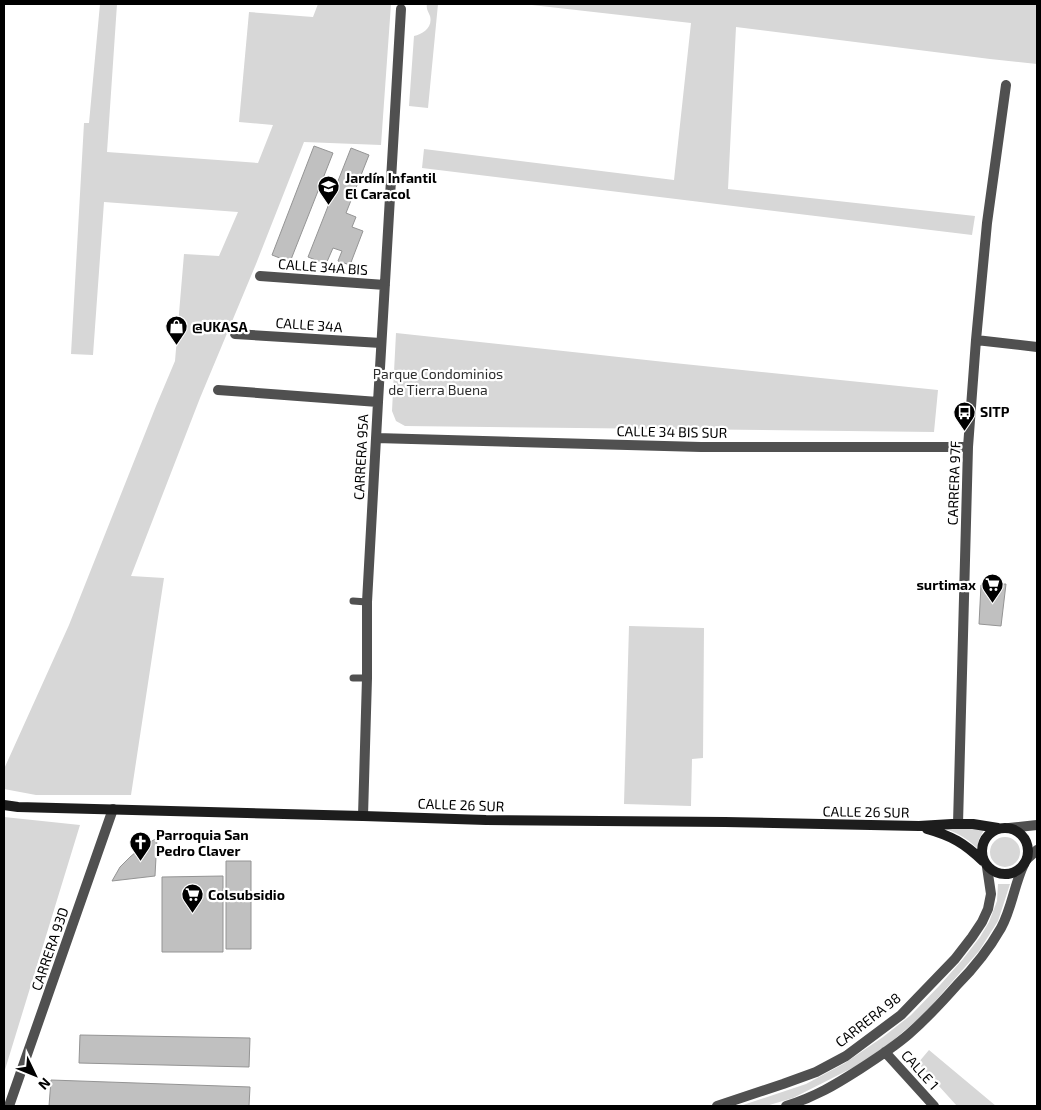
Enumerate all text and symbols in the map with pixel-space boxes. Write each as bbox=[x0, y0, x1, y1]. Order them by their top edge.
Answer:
place label: Jardín Infantil El Caracol bbox=[345, 169, 437, 202]
school or university icon: Jardín Infantil El Caracol bbox=[317, 174, 341, 205]
street label: CALLE 34A BIS bbox=[277, 255, 369, 278]
street label: CALLE 34A bbox=[275, 314, 343, 335]
shop icon: @UKASA bbox=[164, 315, 188, 346]
place label: @UKASA bbox=[192, 318, 248, 335]
park label: Parque Condominios de Tierra Buena bbox=[373, 365, 503, 398]
bus stop icon: SITP bbox=[952, 400, 976, 431]
place label: SITP bbox=[980, 403, 1010, 420]
street label: CARRERA 95A bbox=[350, 413, 371, 500]
street label: CALLE 34 BIS SUR bbox=[617, 422, 728, 441]
street label: CARRERA 97F bbox=[944, 440, 963, 526]
supermarket icon: surtimax bbox=[980, 573, 1004, 604]
place label: surtimax bbox=[916, 576, 976, 593]
street label: CALLE 26 SUR bbox=[417, 794, 505, 815]
street label: CALLE 26 SUR bbox=[822, 802, 910, 821]
place label: Parroquia San Pedro Claver bbox=[156, 826, 249, 859]
church icon: Parroquia San Pedro Claver bbox=[128, 831, 152, 862]
supermarket icon: Colsubsidio bbox=[180, 883, 204, 914]
place label: Colsubsidio bbox=[208, 886, 285, 903]
street label: CARRERA 93D bbox=[27, 905, 72, 993]
street label: CARRERA 98 bbox=[832, 989, 904, 1050]
street label: CALLE 1 bbox=[898, 1046, 943, 1093]
north arrow bbox=[10, 1050, 60, 1100]
text: N bbox=[35, 1075, 55, 1094]

